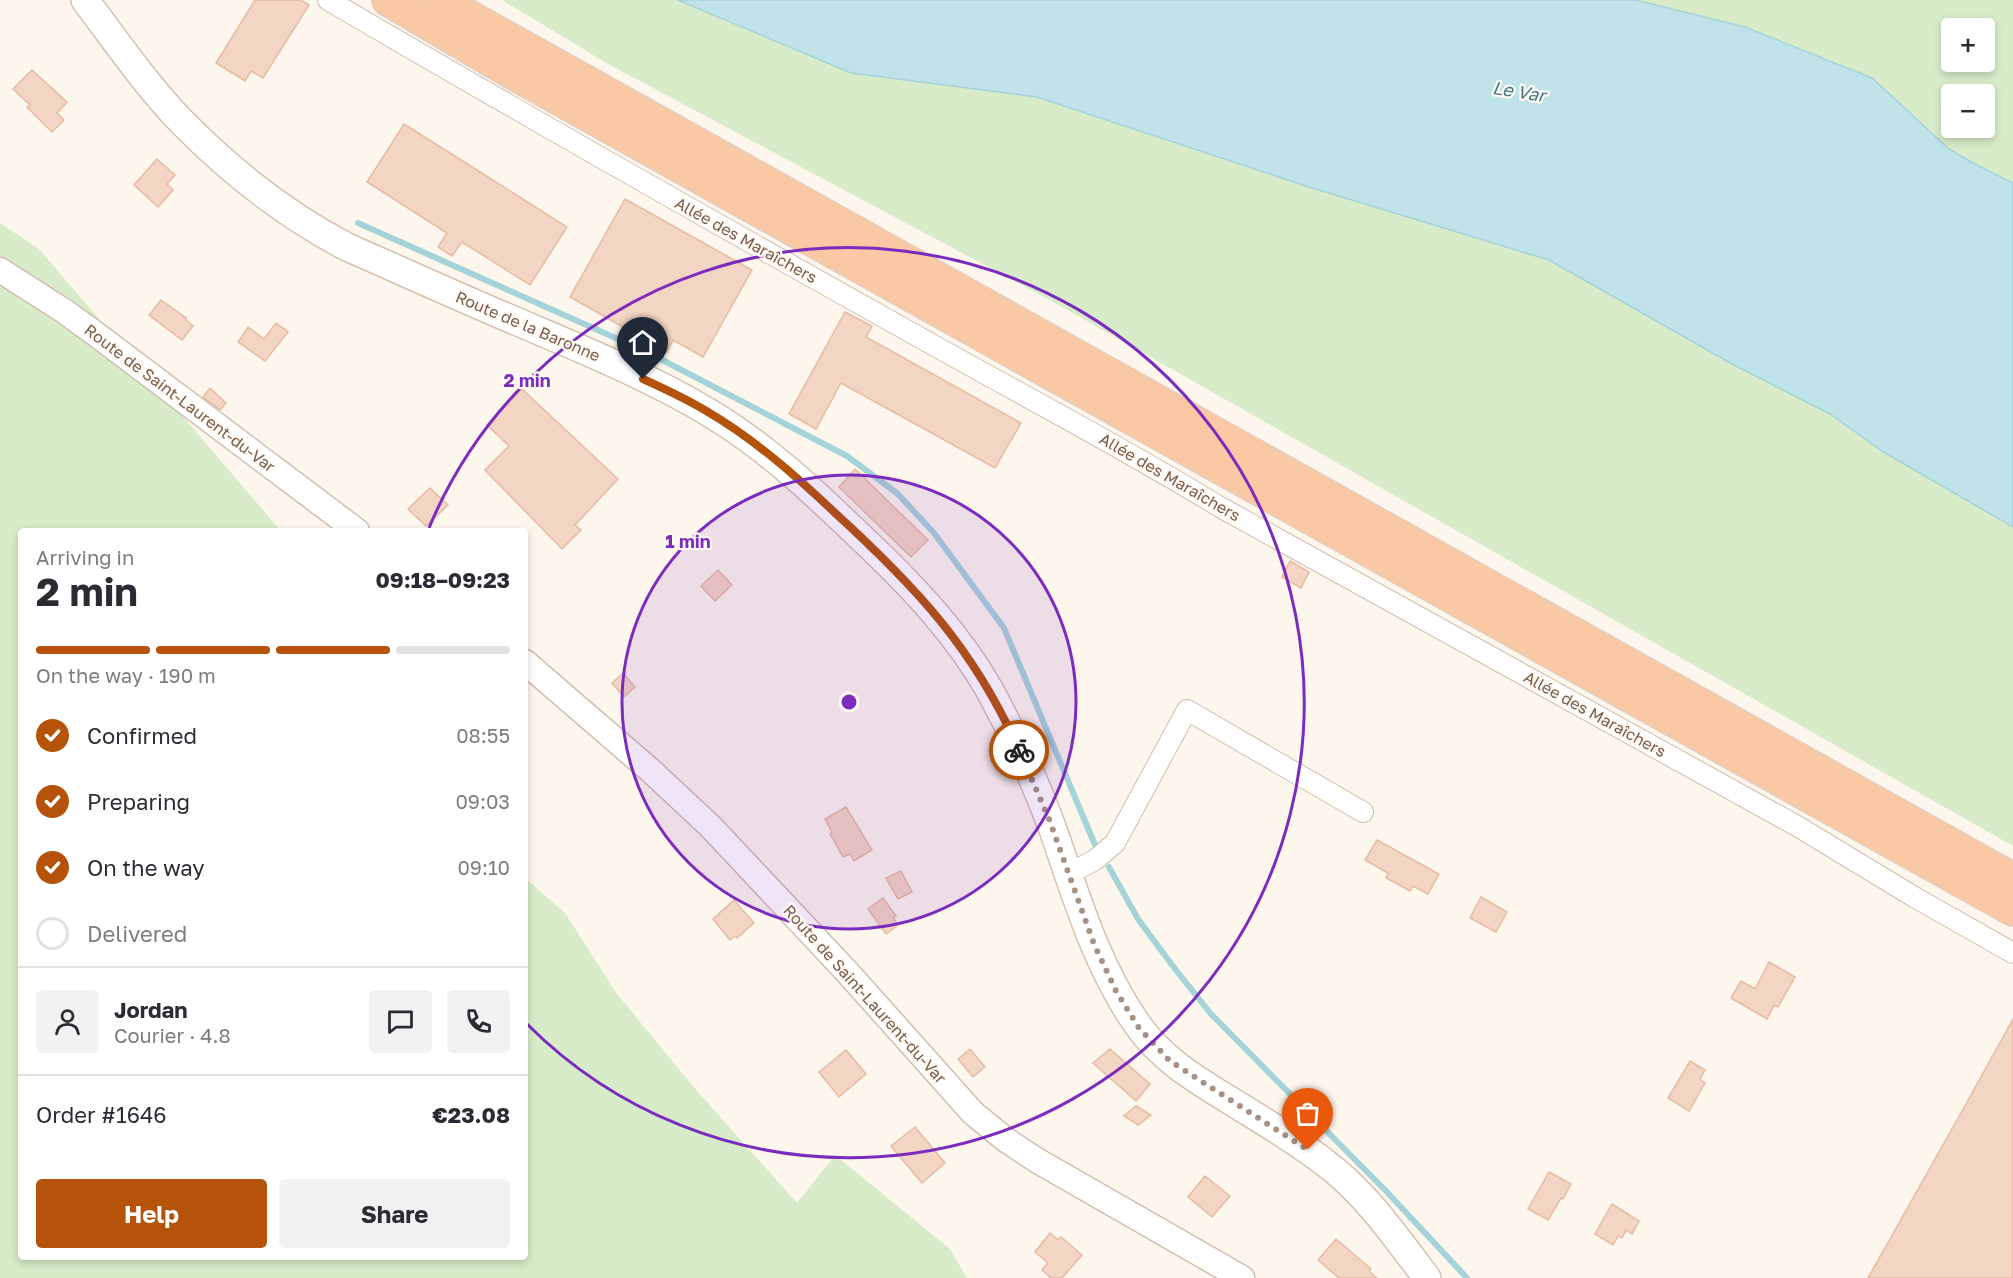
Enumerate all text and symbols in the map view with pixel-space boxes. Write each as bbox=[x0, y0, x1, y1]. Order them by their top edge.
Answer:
map controls bbox=[1941, 18, 1995, 138]
button: + bbox=[1941, 18, 1995, 72]
water label: Le Var bbox=[1491, 76, 1550, 106]
button: − bbox=[1941, 84, 1995, 138]
street label: Allée des Maraîchers bbox=[671, 193, 821, 287]
street label: Route de la Baronne bbox=[453, 286, 603, 366]
pin bbox=[617, 317, 668, 379]
street label: Route de Saint-Laurent-du-Var bbox=[81, 320, 279, 476]
icon: home bbox=[626, 326, 659, 359]
text: 2 min bbox=[503, 369, 551, 391]
street label: Allée des Maraîchers bbox=[1096, 428, 1244, 526]
text: 1 min bbox=[665, 530, 711, 552]
text: Arriving in bbox=[36, 545, 134, 569]
text: 09:18–09:23 bbox=[375, 566, 510, 593]
text: 2 min bbox=[36, 568, 138, 615]
text: On the way · 190 m bbox=[36, 663, 216, 687]
street label: Allée des Maraîchers bbox=[1520, 667, 1670, 761]
centre of rings bbox=[839, 692, 859, 712]
icon: check bbox=[36, 719, 69, 752]
courier bbox=[989, 720, 1049, 780]
text: Confirmed bbox=[87, 722, 197, 749]
text: 08:55 bbox=[456, 723, 510, 747]
icon: bike bbox=[1003, 734, 1036, 767]
icon: check bbox=[36, 785, 69, 818]
text: Preparing bbox=[87, 788, 190, 815]
text: 09:03 bbox=[455, 789, 510, 813]
icon: check bbox=[36, 851, 69, 884]
text: On the way bbox=[87, 854, 205, 881]
text: 09:10 bbox=[457, 855, 510, 879]
street label: Route de Saint-Laurent-du-Var bbox=[779, 900, 951, 1088]
text: Delivered bbox=[87, 920, 187, 947]
button: person bbox=[36, 990, 99, 1053]
button: chat bbox=[369, 990, 432, 1053]
button: phone bbox=[447, 990, 510, 1053]
text: Jordan bbox=[114, 996, 188, 1023]
text: Courier · 4.8 bbox=[114, 1023, 231, 1047]
pin bbox=[1282, 1088, 1333, 1150]
icon: bag bbox=[1291, 1097, 1324, 1130]
text: Order #1646 bbox=[36, 1101, 167, 1128]
text: €23.08 bbox=[432, 1101, 510, 1128]
button: Help bbox=[36, 1179, 267, 1248]
button: Share bbox=[279, 1179, 510, 1248]

